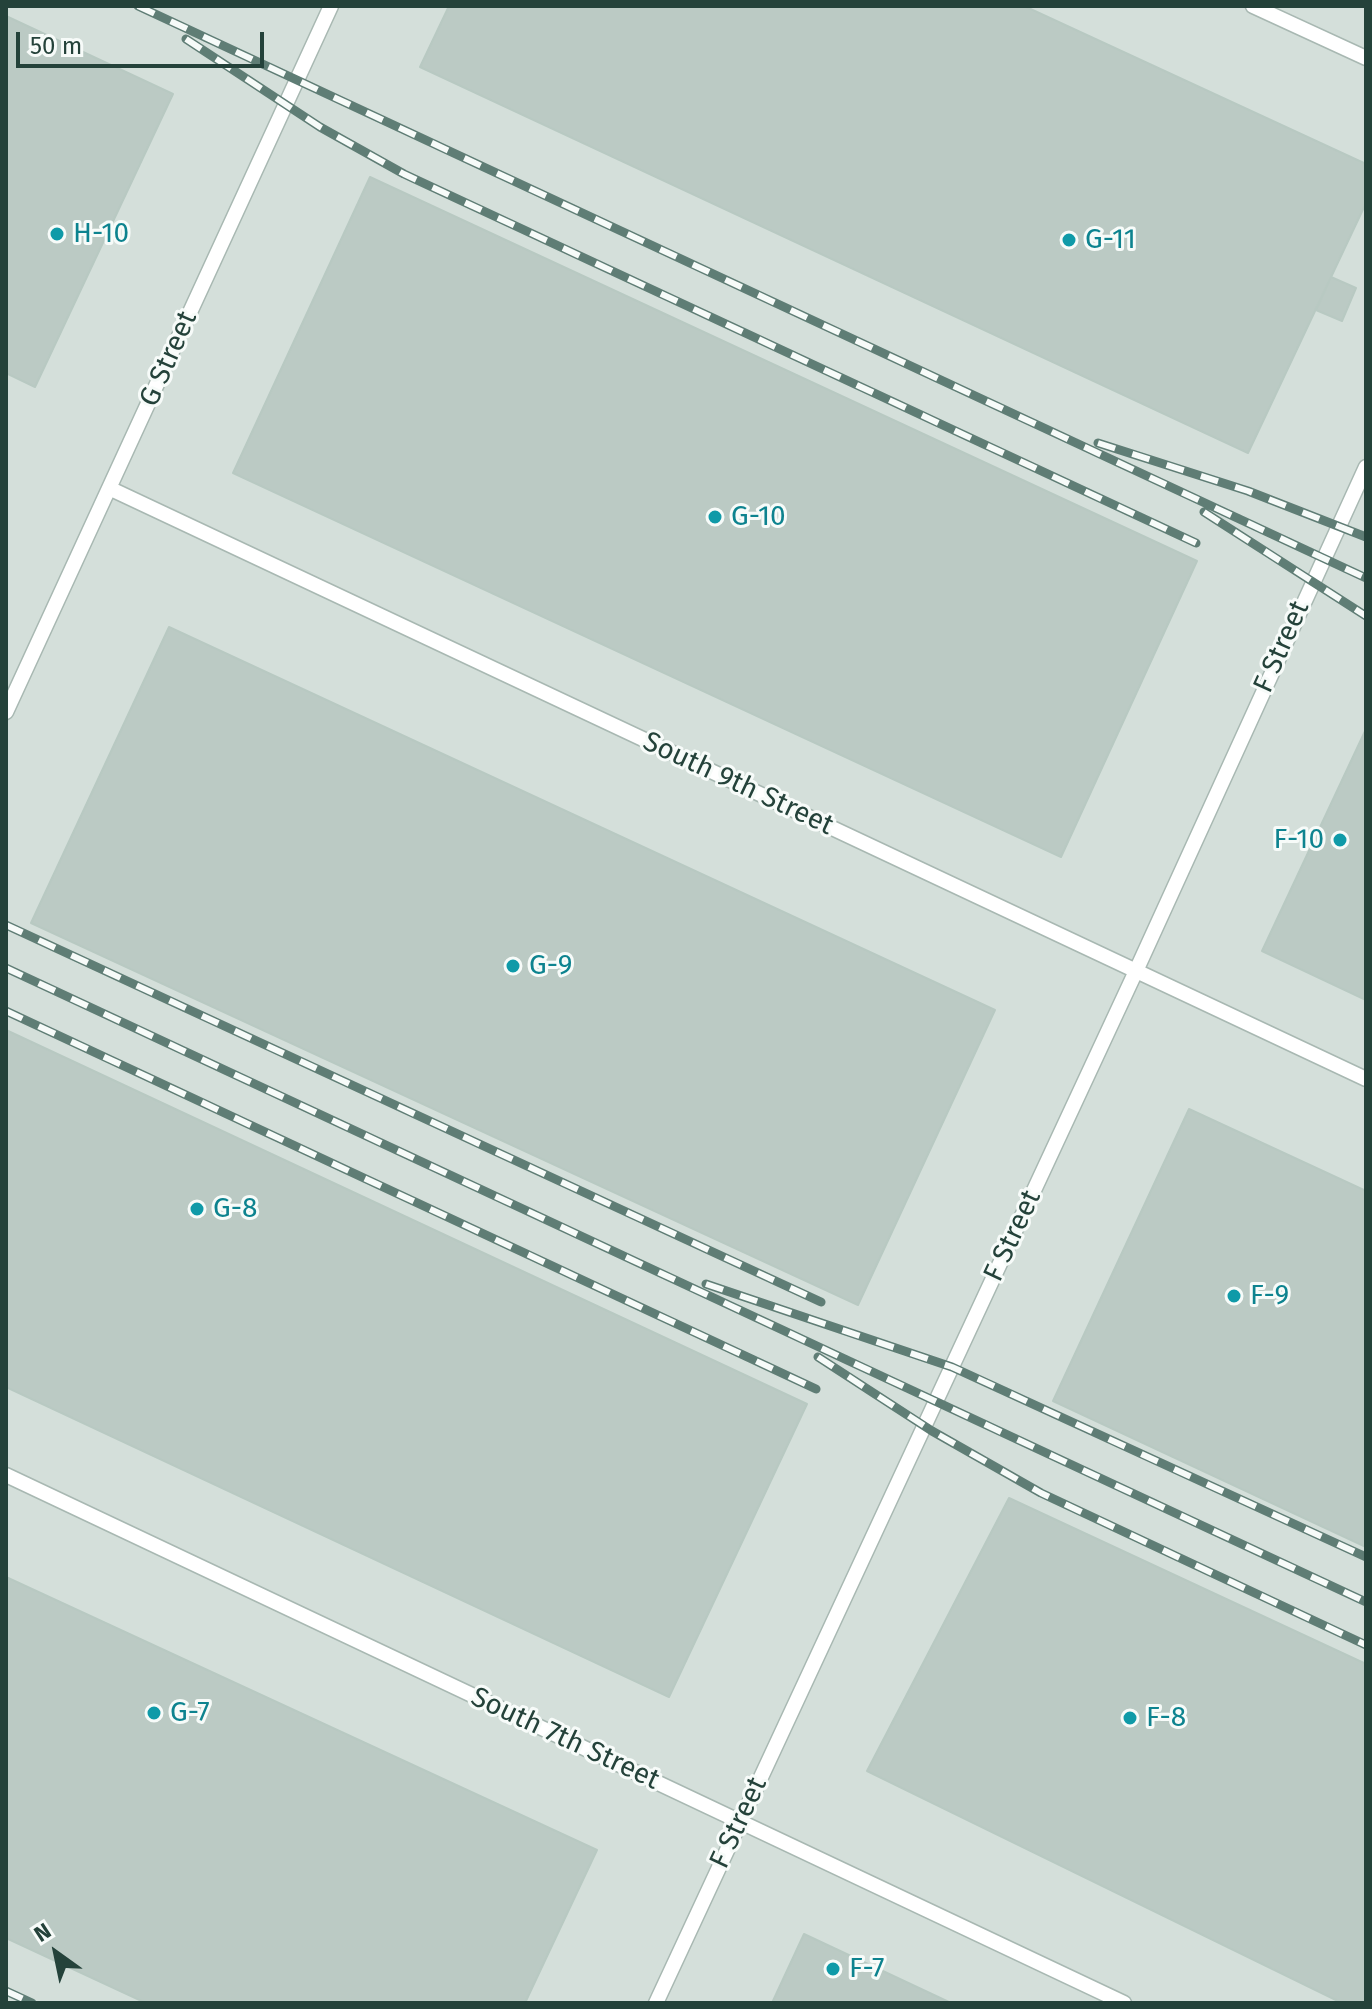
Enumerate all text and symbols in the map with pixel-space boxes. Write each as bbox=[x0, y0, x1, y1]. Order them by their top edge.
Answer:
scale bar bbox=[20, 16, 268, 66]
text: 50 m bbox=[30, 32, 82, 60]
place label: H-10 bbox=[73, 217, 129, 251]
place label: G-11 bbox=[1085, 223, 1136, 257]
marker: H-10 bbox=[48, 225, 66, 243]
marker: G-11 bbox=[1060, 231, 1078, 249]
street label: G Street bbox=[133, 306, 205, 412]
place label: G-10 bbox=[731, 500, 786, 534]
marker: G-10 bbox=[706, 508, 724, 526]
street label: F Street bbox=[1247, 596, 1317, 698]
street label: South 9th Street bbox=[637, 725, 839, 843]
place label: F-10 bbox=[1273, 823, 1324, 857]
marker: F-10 bbox=[1331, 831, 1349, 849]
place label: G-9 bbox=[529, 949, 572, 983]
marker: G-9 bbox=[504, 957, 522, 975]
street label: F Street bbox=[977, 1185, 1049, 1287]
place label: G-8 bbox=[213, 1192, 257, 1226]
marker: G-8 bbox=[188, 1200, 206, 1218]
place label: F-9 bbox=[1250, 1279, 1289, 1313]
marker: F-9 bbox=[1225, 1287, 1243, 1305]
street label: South 7th Street bbox=[465, 1681, 665, 1797]
place label: G-7 bbox=[170, 1696, 210, 1730]
place label: F-8 bbox=[1146, 1701, 1186, 1735]
marker: G-7 bbox=[145, 1704, 163, 1722]
marker: F-8 bbox=[1121, 1709, 1139, 1727]
street label: F Street bbox=[703, 1772, 775, 1874]
north arrow bbox=[16, 1913, 96, 1993]
text: N bbox=[29, 1917, 56, 1948]
place label: F-7 bbox=[849, 1952, 885, 1986]
marker: F-7 bbox=[824, 1960, 842, 1978]

